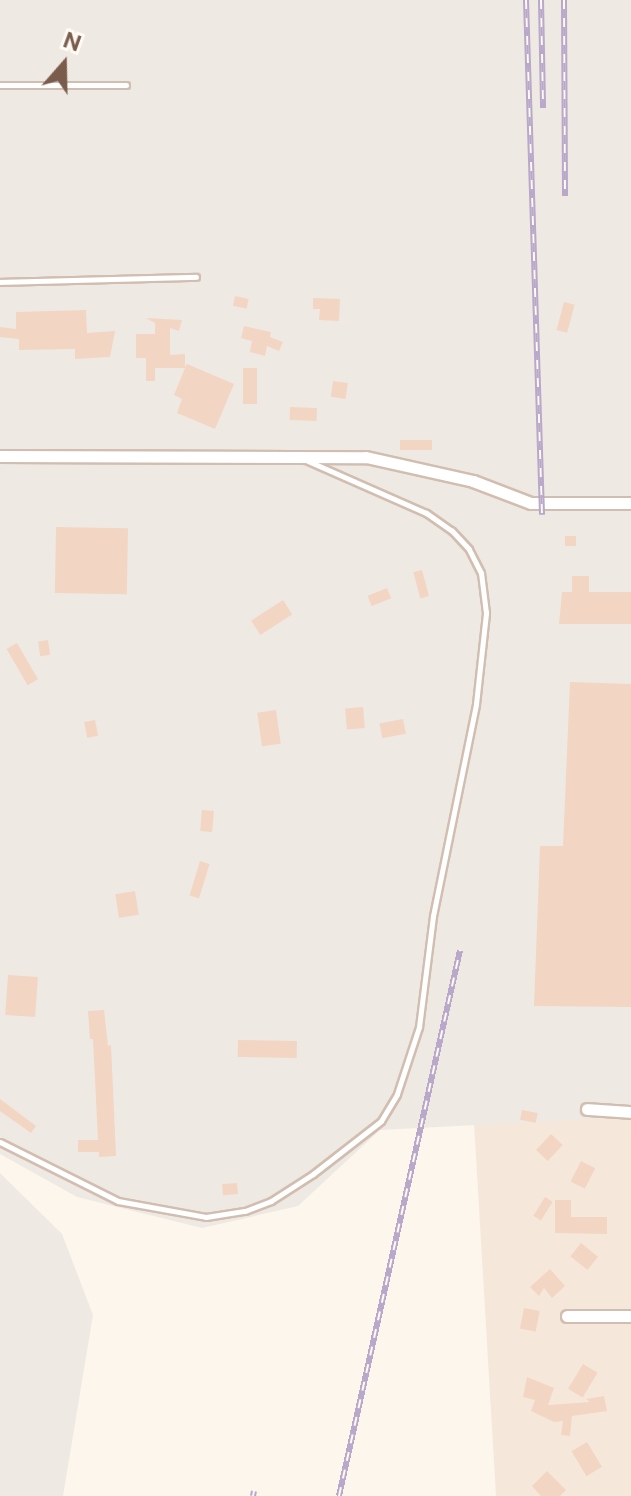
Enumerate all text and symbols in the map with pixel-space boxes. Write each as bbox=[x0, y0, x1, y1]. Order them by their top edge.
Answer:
north arrow bbox=[24, 24, 104, 104]
text: N bbox=[60, 26, 85, 57]

